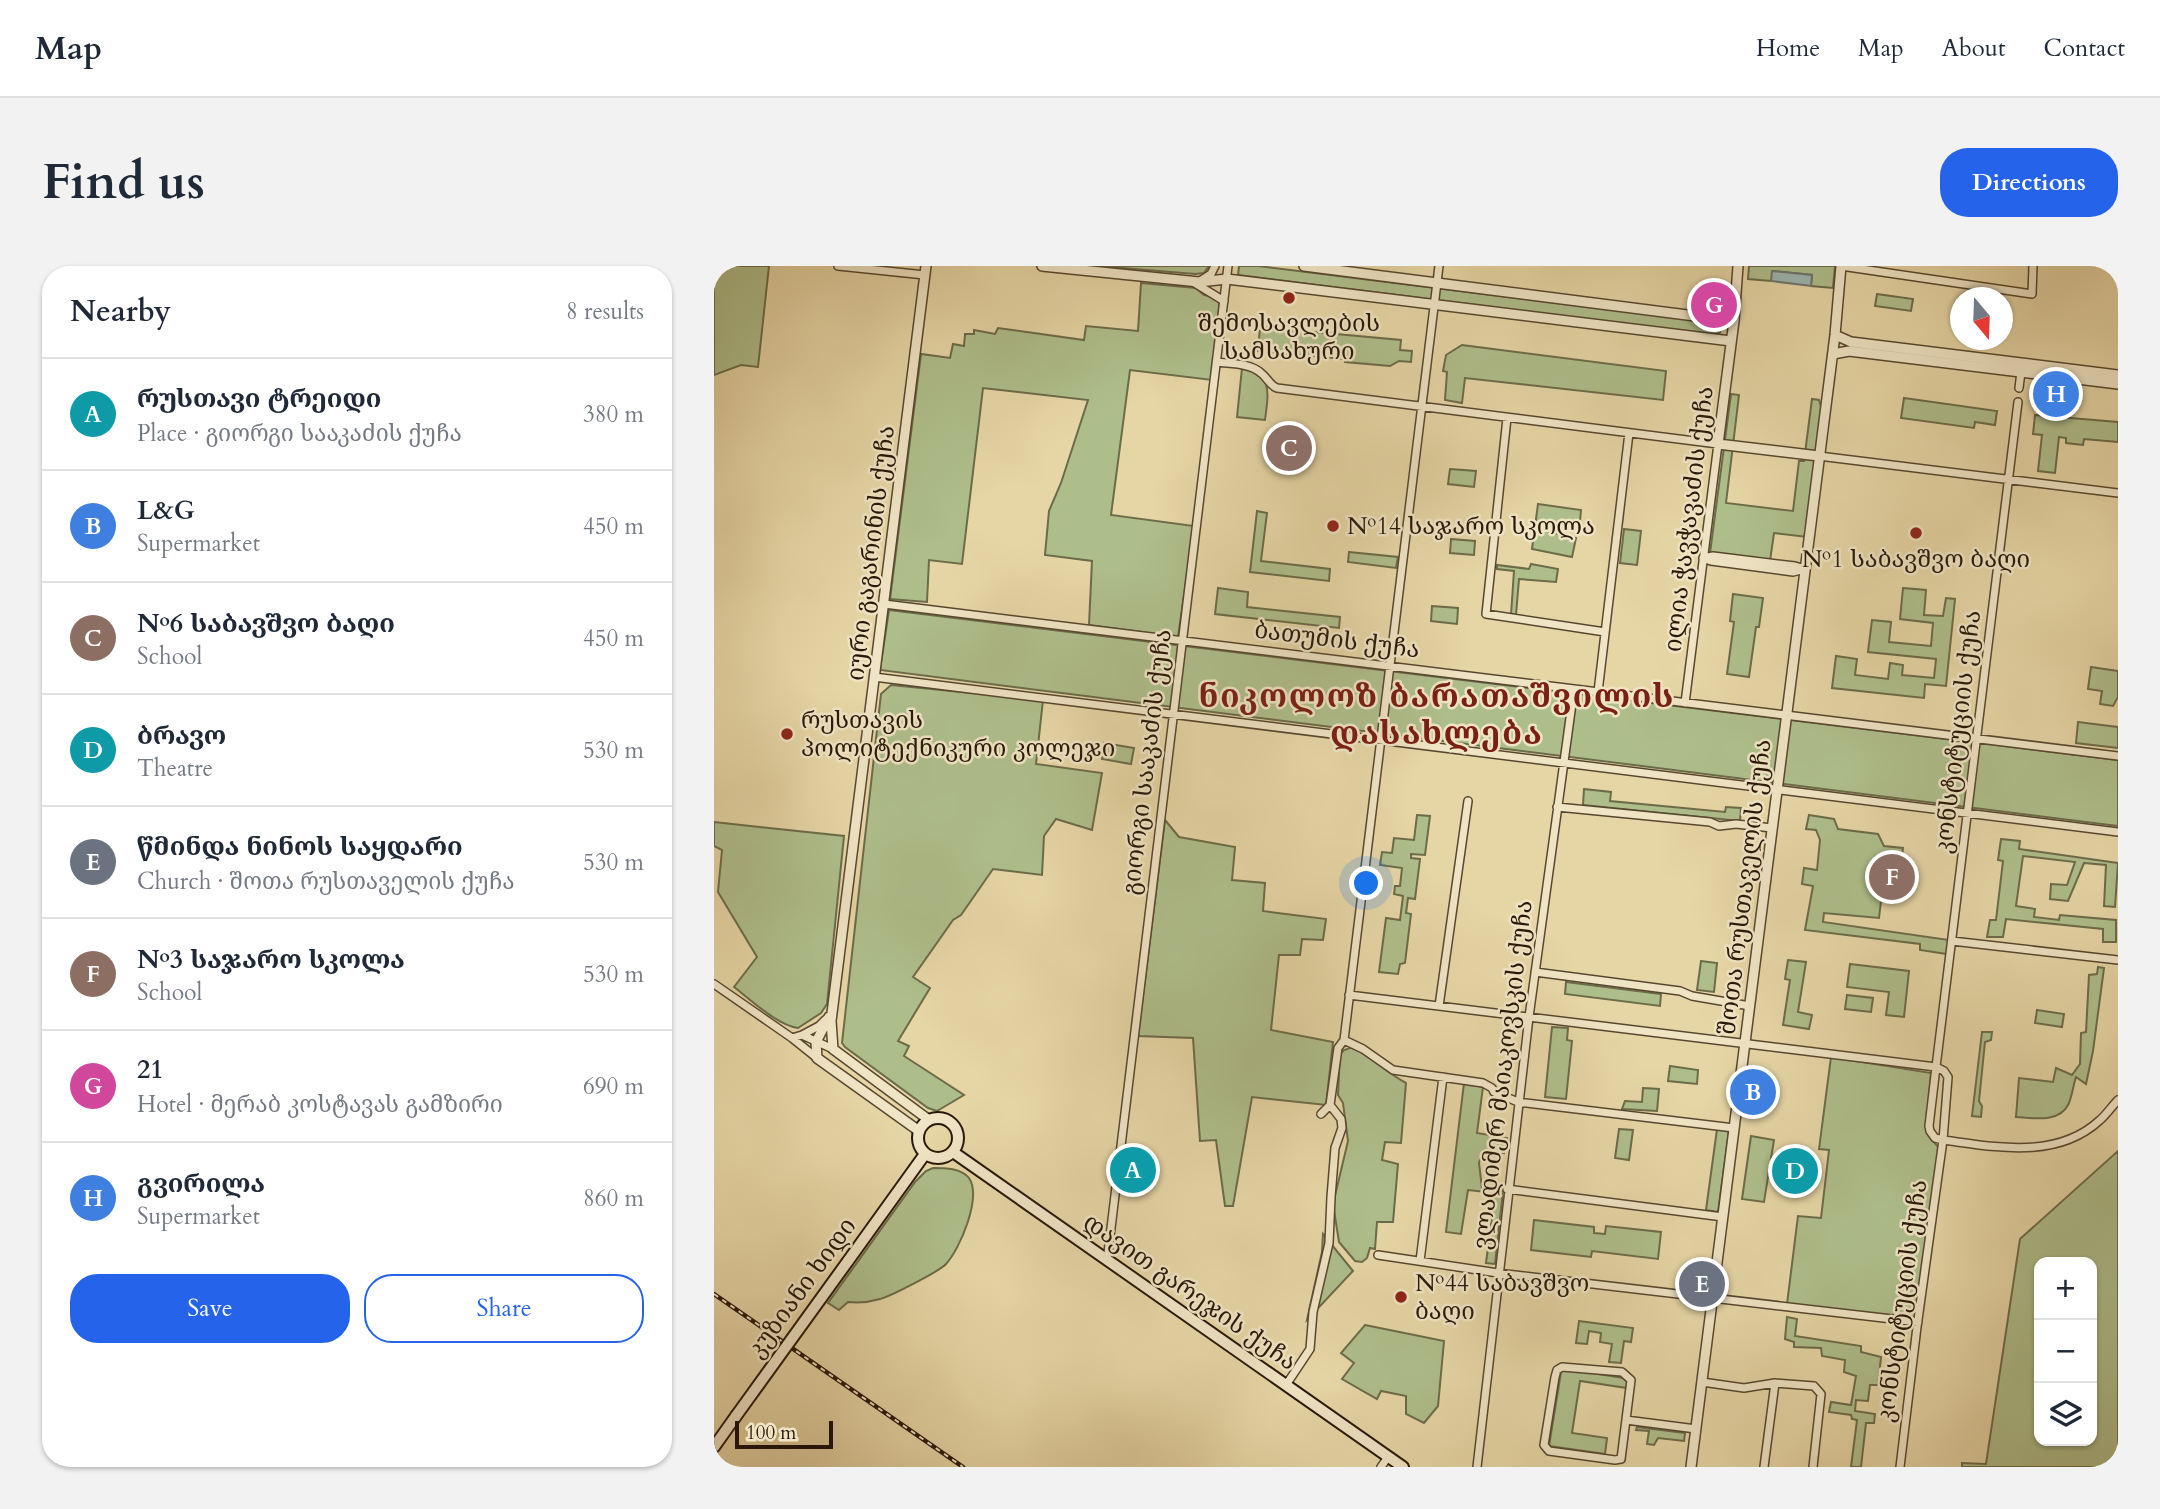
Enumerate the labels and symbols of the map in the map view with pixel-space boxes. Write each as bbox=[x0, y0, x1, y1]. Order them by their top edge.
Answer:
pin: G bbox=[1691, 279, 1737, 331]
north arrow bbox=[1950, 287, 2013, 350]
marker: შემოსავლების სამსახური bbox=[1281, 290, 1297, 306]
place label: შემოსავლების სამსახური bbox=[1198, 307, 1380, 368]
pin: H bbox=[2033, 368, 2079, 420]
street label: ილია ჭავჭავაძის ქუჩა bbox=[1656, 384, 1722, 654]
pin: C bbox=[1266, 422, 1312, 474]
street label: იური გაგარინის ქუჩა bbox=[839, 423, 903, 683]
place label: №14 საჯარო სკოლა bbox=[1347, 510, 1595, 543]
marker: №14 საჯარო სკოლა bbox=[1325, 518, 1341, 534]
marker: №1 საბავშვო ბაღი bbox=[1908, 525, 1924, 541]
place label: №1 საბავშვო ბაღი bbox=[1802, 543, 2030, 576]
street label: კონსტიტუციის ქუჩა bbox=[1927, 608, 1989, 856]
street label: ბათუმის ქუჩა bbox=[1253, 613, 1421, 667]
street label: გიორგი სააკაძის ქუჩა bbox=[1114, 627, 1180, 897]
district label: ნიკოლოზ ბარათაშვილის დასახლება bbox=[1199, 675, 1675, 756]
place label: რუსთავის პოლიტექნიკური კოლეჯი bbox=[801, 704, 1115, 765]
marker: რუსთავის პოლიტექნიკური კოლეჯი bbox=[779, 726, 795, 742]
street label: შოთა რუსთაველის ქუჩა bbox=[1710, 737, 1780, 1037]
pin: F bbox=[1869, 851, 1915, 903]
your location bbox=[1349, 866, 1383, 900]
street label: ვლადიმერ მაიაკოვსკის ქუჩა bbox=[1465, 898, 1541, 1252]
pin: B bbox=[1730, 1066, 1776, 1118]
pin: A bbox=[1110, 1144, 1156, 1196]
pin: D bbox=[1772, 1145, 1818, 1197]
street label: კონსტიტუციის ქუჩა bbox=[1869, 1177, 1935, 1425]
street label: დავით გარეჯის ქუჩა bbox=[1077, 1206, 1303, 1378]
street label: კუზიანი ხიდი bbox=[740, 1211, 864, 1365]
pin: E bbox=[1679, 1258, 1725, 1310]
place label: №44 საბავშვო ბაღი bbox=[1415, 1267, 1589, 1328]
marker: №44 საბავშვო ბაღი bbox=[1393, 1289, 1409, 1305]
scale bar bbox=[735, 1418, 833, 1450]

